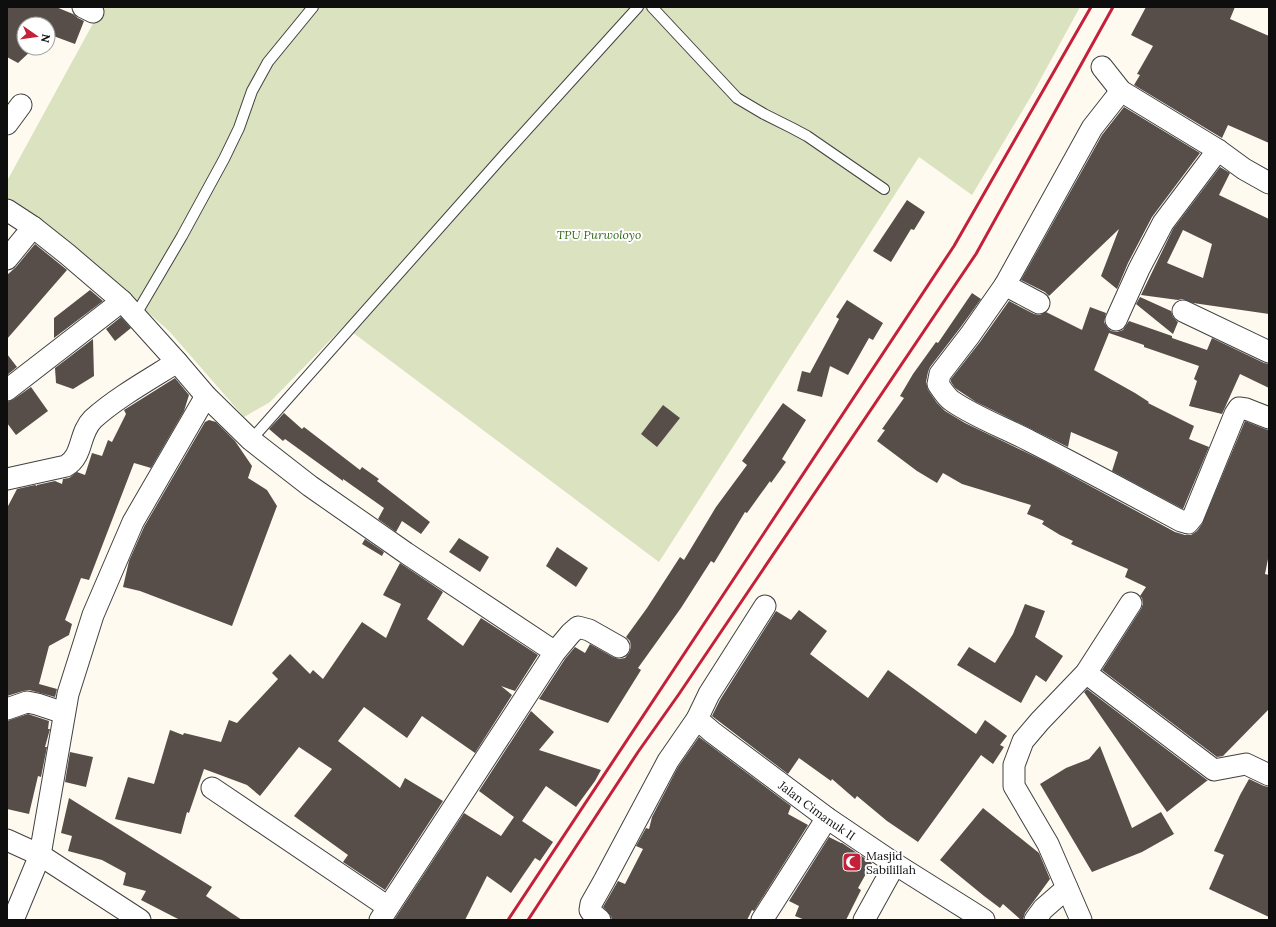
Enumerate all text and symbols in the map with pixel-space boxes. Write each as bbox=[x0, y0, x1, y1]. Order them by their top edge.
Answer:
north arrow bbox=[16, 16, 56, 56]
text: N bbox=[38, 33, 54, 44]
park label: TPU Purwoloyo bbox=[557, 227, 641, 242]
street label: Jalan Cimanuk II bbox=[775, 777, 859, 843]
place label: Masjid Sabilillah bbox=[866, 848, 916, 877]
mosque icon: Masjid Sabilillah bbox=[841, 851, 863, 873]

